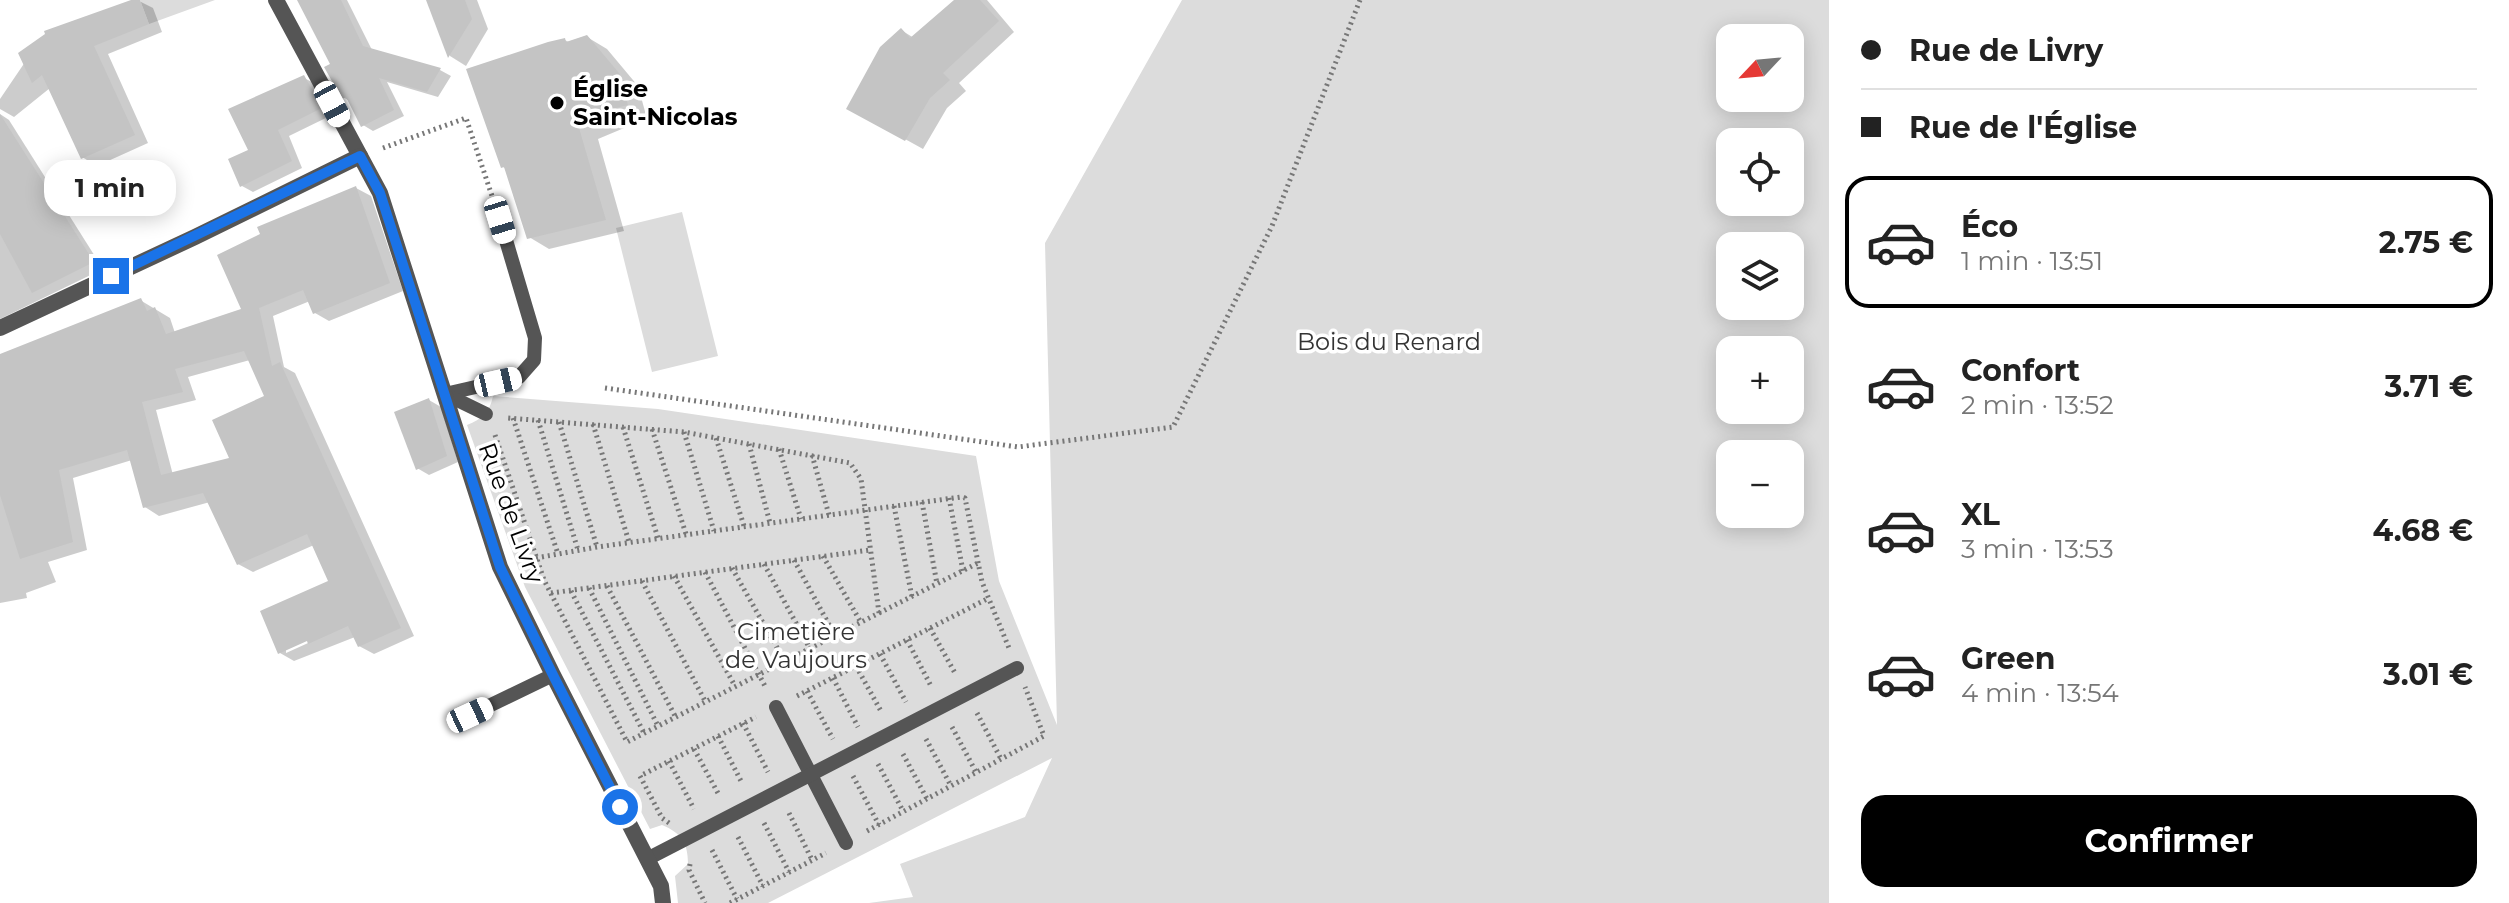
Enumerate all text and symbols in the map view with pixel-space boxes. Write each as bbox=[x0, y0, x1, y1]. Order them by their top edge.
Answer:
north arrow bbox=[1716, 24, 1804, 112]
map controls bbox=[1716, 24, 1804, 528]
text: Rue de Livry bbox=[1909, 32, 2103, 69]
place label: Église Saint-Nicolas bbox=[573, 74, 738, 131]
car bbox=[310, 77, 354, 131]
marker: Église Saint-Nicolas bbox=[548, 94, 566, 112]
text: Rue de l'Église bbox=[1909, 109, 2137, 146]
button: locate bbox=[1716, 128, 1804, 216]
callout: 1 min bbox=[45, 160, 177, 216]
text: 1 min bbox=[75, 172, 145, 204]
car bbox=[482, 194, 518, 246]
icon: car bbox=[1865, 206, 1937, 278]
text: Éco bbox=[1961, 208, 2018, 245]
text: 2.75 € bbox=[2379, 224, 2473, 261]
button: layers bbox=[1716, 232, 1804, 320]
text: 1 min · 13:51 bbox=[1961, 245, 2103, 277]
route end bbox=[93, 258, 129, 294]
park label: Bois du Renard bbox=[1297, 327, 1481, 356]
button: + bbox=[1716, 336, 1804, 424]
icon: car bbox=[1865, 350, 1937, 422]
text: Confort bbox=[1961, 352, 2080, 389]
car bbox=[472, 365, 524, 399]
text: 3.71 € bbox=[2384, 368, 2473, 405]
text: 2 min · 13:52 bbox=[1961, 389, 2114, 421]
street label: Rue de Livry bbox=[473, 439, 550, 587]
button: − bbox=[1716, 440, 1804, 528]
icon: car bbox=[1865, 494, 1937, 566]
text: XL bbox=[1961, 496, 2000, 533]
text: 4.68 € bbox=[2373, 512, 2473, 549]
text: 3 min · 13:53 bbox=[1961, 533, 2114, 565]
park label: Cimetière de Vaujours bbox=[725, 617, 867, 674]
icon: car bbox=[1865, 638, 1937, 710]
text: Green bbox=[1961, 640, 2055, 677]
text: 3.01 € bbox=[2383, 656, 2473, 693]
text: 4 min · 13:54 bbox=[1961, 677, 2119, 709]
car bbox=[443, 694, 497, 736]
route start bbox=[602, 789, 638, 825]
button: Confirmer bbox=[1861, 795, 2477, 887]

